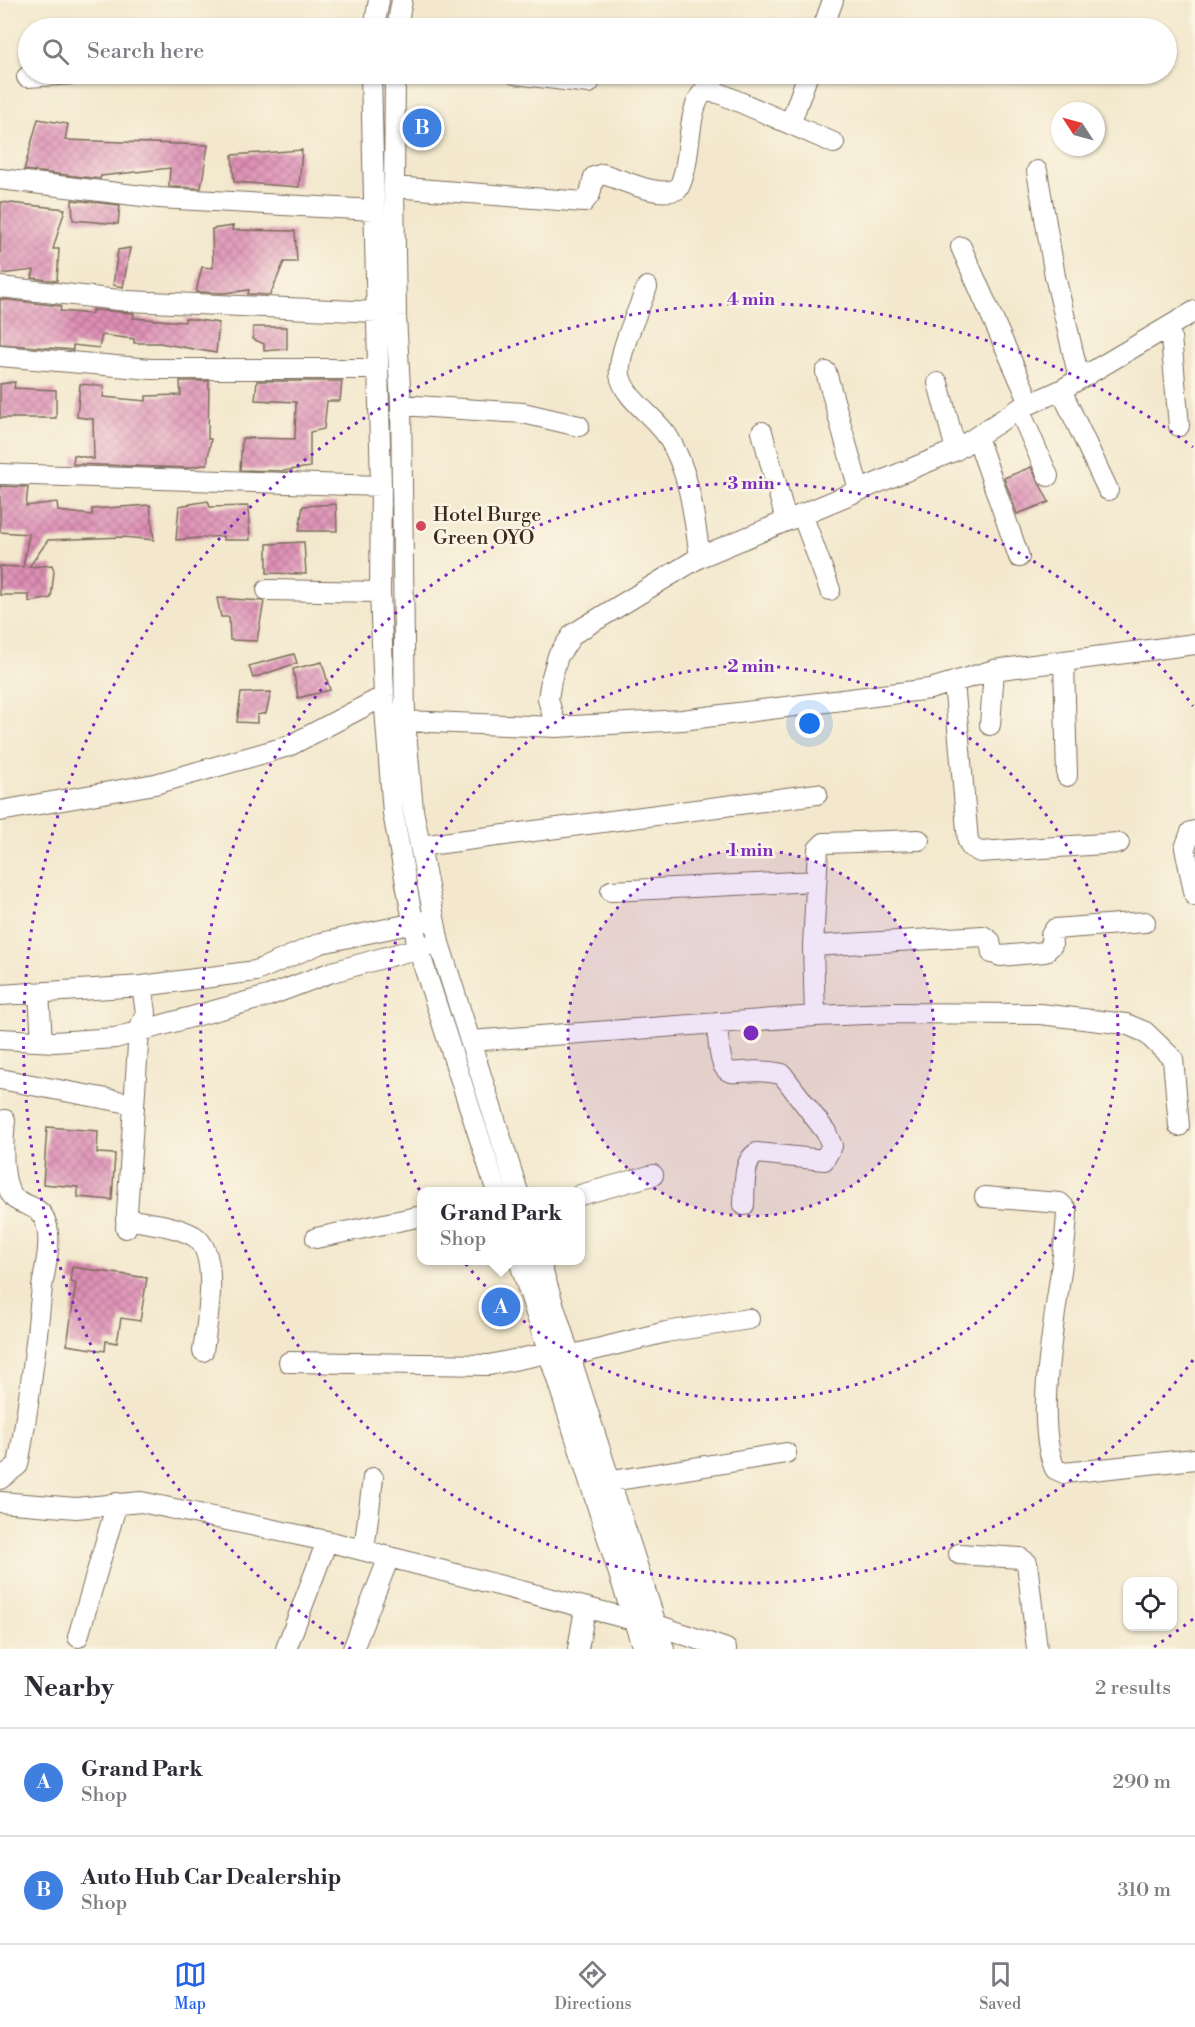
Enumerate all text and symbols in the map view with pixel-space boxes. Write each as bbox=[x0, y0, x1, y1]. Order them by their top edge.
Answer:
search box bbox=[18, 18, 1177, 84]
icon: search bbox=[39, 35, 72, 68]
text: Search here bbox=[87, 38, 204, 65]
north arrow bbox=[1051, 102, 1105, 156]
pin: B bbox=[402, 106, 442, 150]
text: 4 min bbox=[727, 288, 775, 311]
text: 3 min bbox=[728, 472, 774, 495]
place label: Hotel Burge Green OYO bbox=[433, 503, 541, 551]
marker: Hotel Burge Green OYO bbox=[414, 519, 428, 533]
text: 2 min bbox=[727, 655, 775, 678]
your location bbox=[795, 709, 824, 738]
text: 1 min bbox=[729, 839, 773, 862]
centre of rings bbox=[741, 1023, 761, 1043]
popup bbox=[417, 1187, 585, 1265]
text: Grand Park bbox=[440, 1200, 562, 1227]
text: Shop bbox=[440, 1227, 486, 1252]
pin: A bbox=[482, 1284, 520, 1330]
map controls bbox=[1123, 1577, 1177, 1631]
button: locate bbox=[1123, 1577, 1177, 1631]
text: Nearby bbox=[24, 1672, 114, 1704]
text: 2 results bbox=[1095, 1676, 1171, 1701]
text: Grand Park bbox=[81, 1756, 203, 1783]
text: A bbox=[36, 1770, 51, 1795]
text: 290 m bbox=[1113, 1770, 1171, 1795]
text: Shop bbox=[81, 1783, 127, 1808]
text: Auto Hub Car Dealership bbox=[81, 1864, 341, 1891]
text: B bbox=[36, 1878, 51, 1903]
text: 310 m bbox=[1118, 1878, 1171, 1903]
text: Shop bbox=[81, 1891, 127, 1916]
tab: Map bbox=[174, 1958, 207, 2014]
tab: Directions bbox=[554, 1958, 632, 2014]
tab: Saved bbox=[979, 1958, 1021, 2014]

